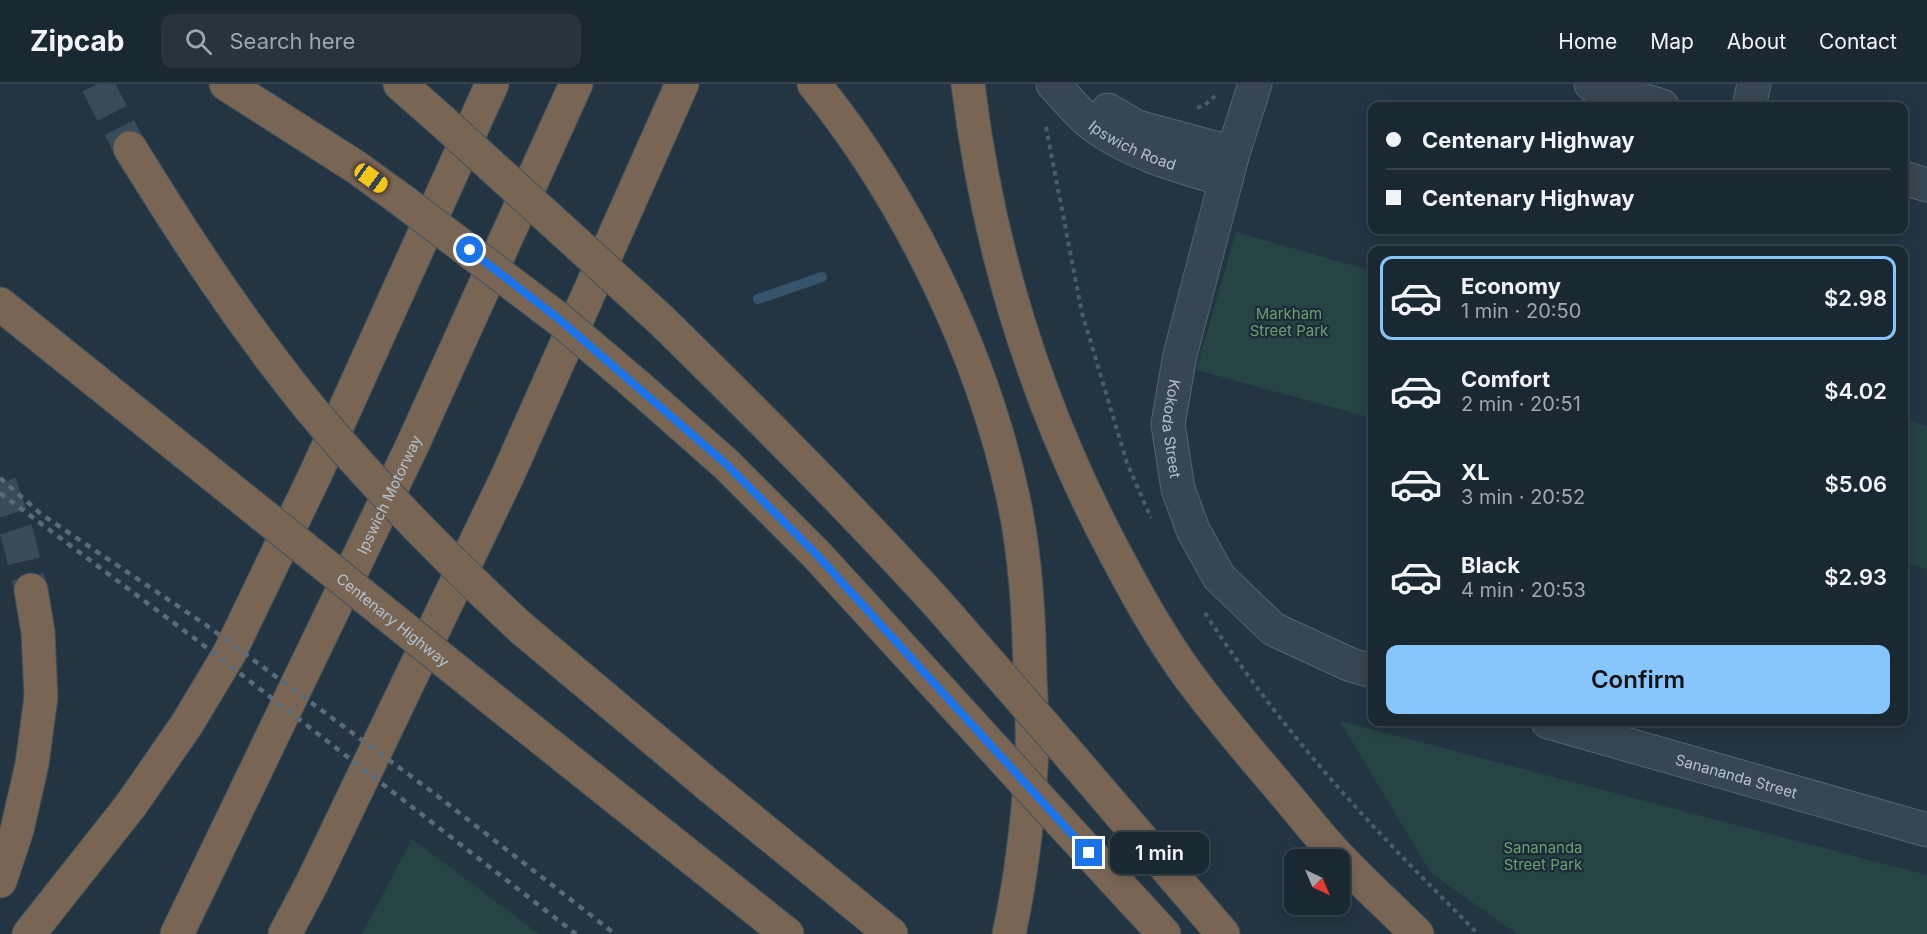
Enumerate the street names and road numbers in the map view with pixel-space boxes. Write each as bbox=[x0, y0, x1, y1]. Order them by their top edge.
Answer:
street label: Ipswich Road bbox=[1085, 116, 1179, 174]
street label: Kokoda Street bbox=[1159, 378, 1186, 479]
street label: Ipswich Motorway bbox=[352, 431, 426, 557]
street label: Centenary Highway bbox=[333, 569, 454, 671]
street label: Sanananda Street bbox=[1673, 749, 1800, 802]

